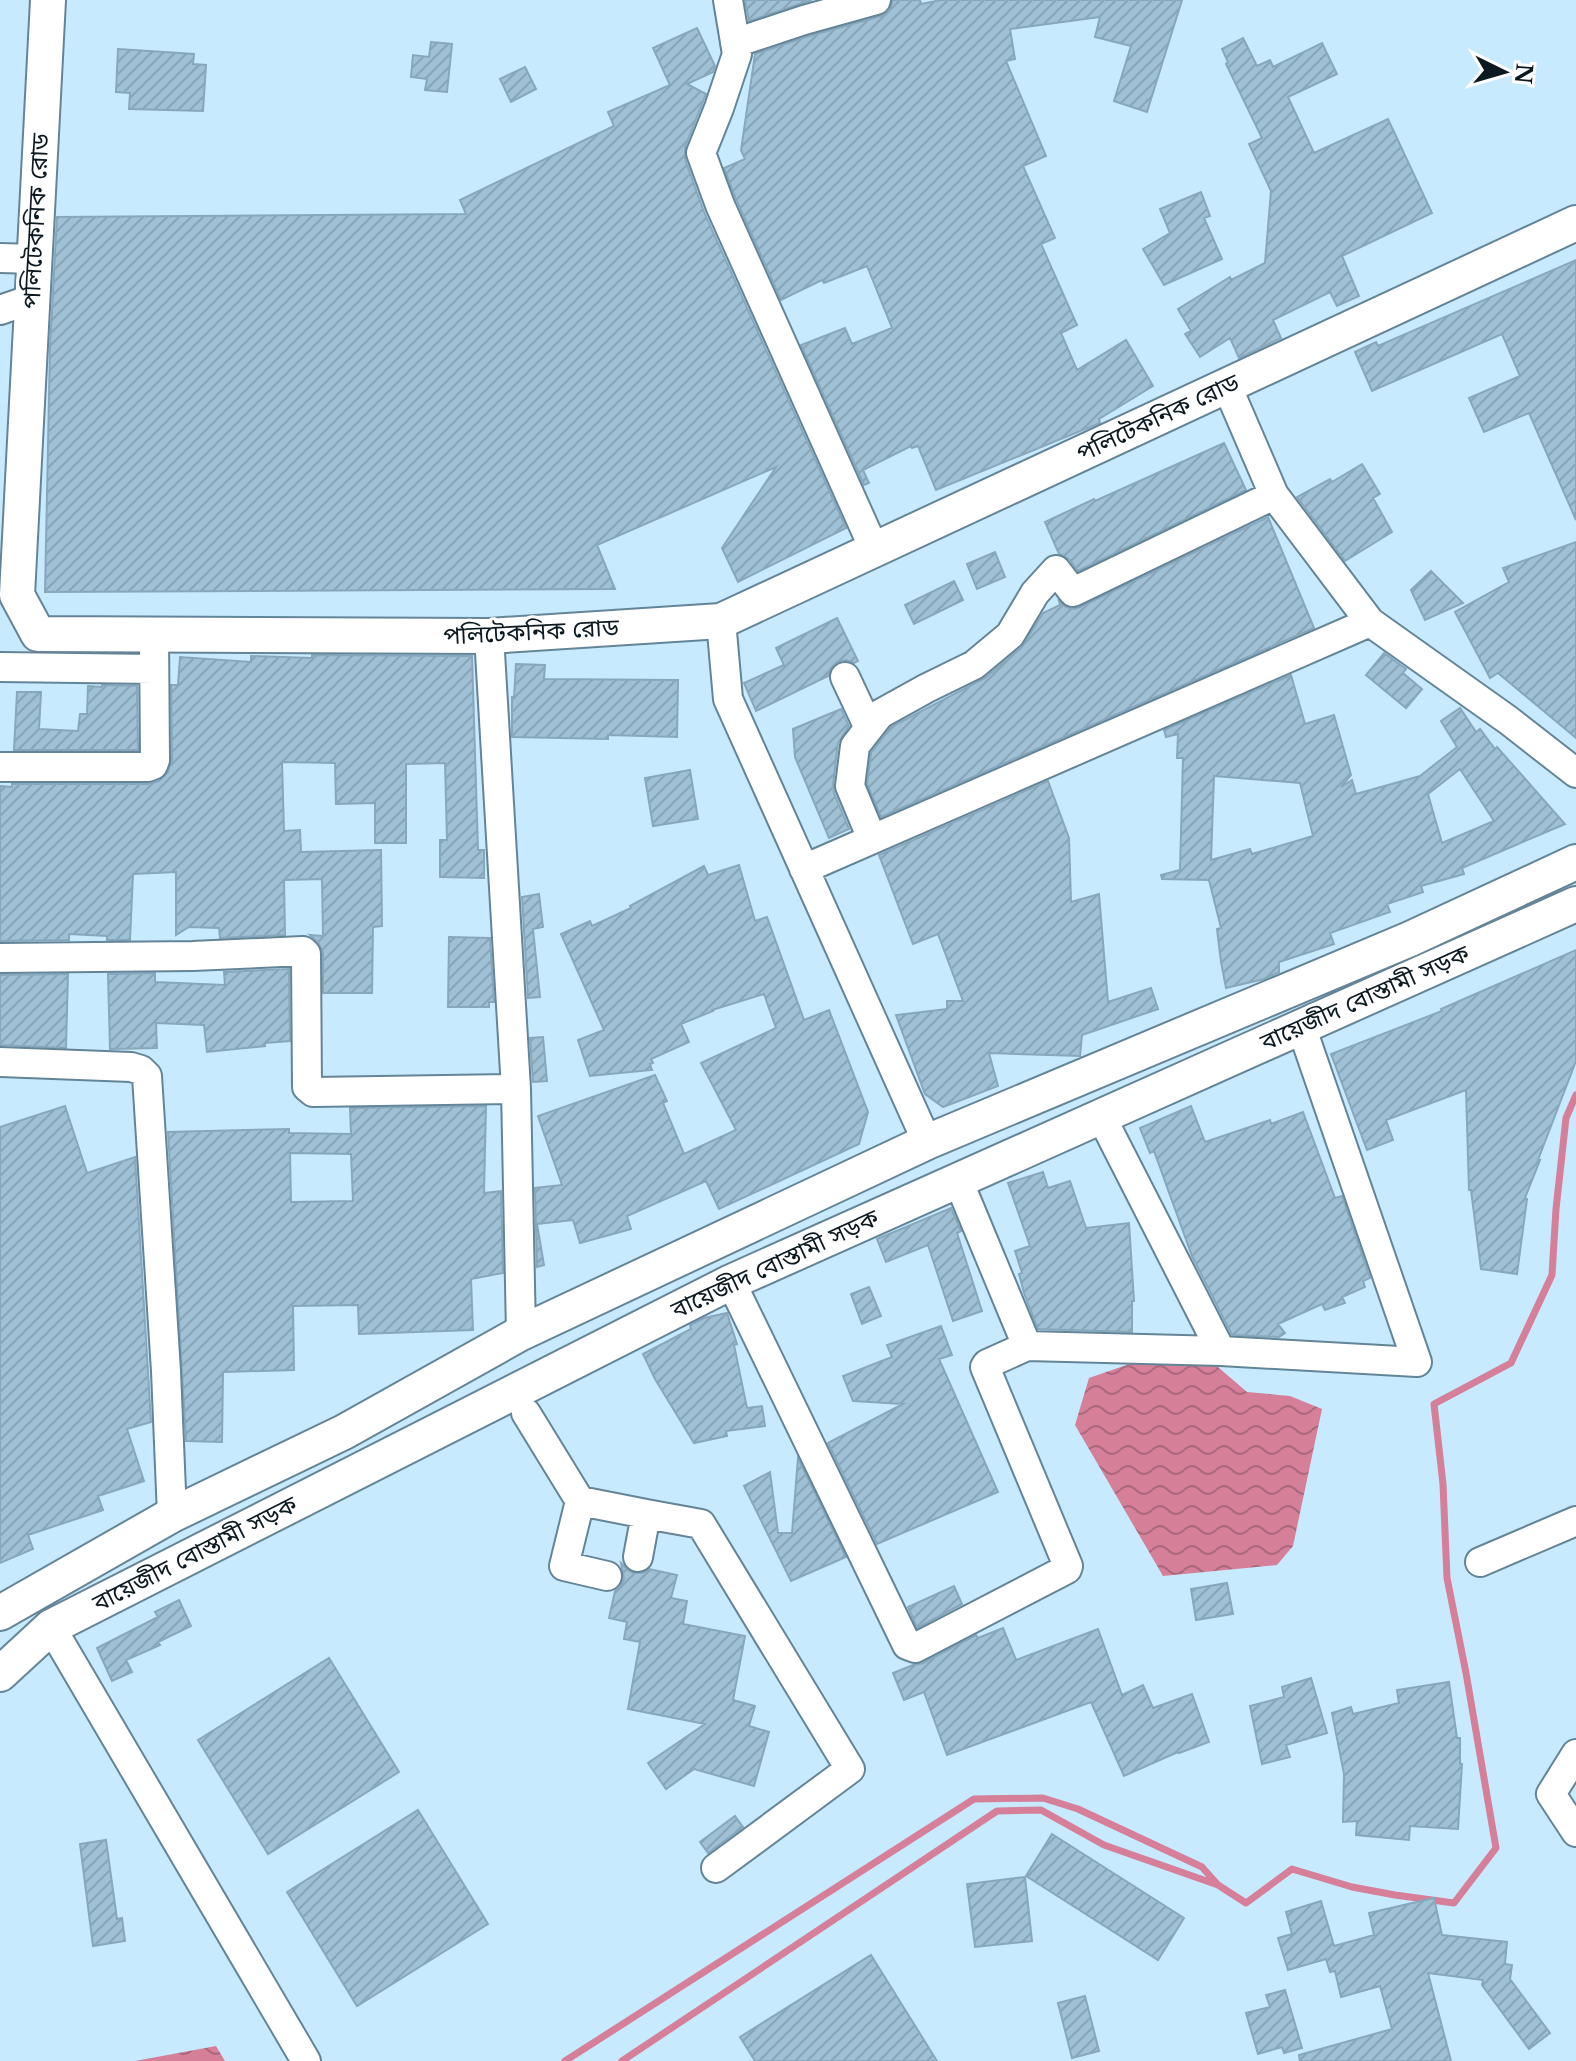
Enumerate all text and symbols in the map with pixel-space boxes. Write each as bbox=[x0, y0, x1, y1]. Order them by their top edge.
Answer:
north arrow bbox=[1464, 32, 1544, 112]
text: N bbox=[1509, 62, 1538, 85]
street label: পলিটেকনিক রোড bbox=[16, 132, 55, 310]
street label: পলিটেকনিক রোড bbox=[1072, 367, 1244, 468]
street label: পলিটেকনিক রোড bbox=[442, 612, 620, 651]
street label: বায়েজীদ বোস্তামী সড়ক bbox=[1255, 938, 1474, 1057]
street label: বায়েজীদ বোস্তামী সড়ক bbox=[666, 1202, 884, 1325]
street label: বায়েজীদ বোস্তামী সড়ক bbox=[87, 1489, 302, 1618]

